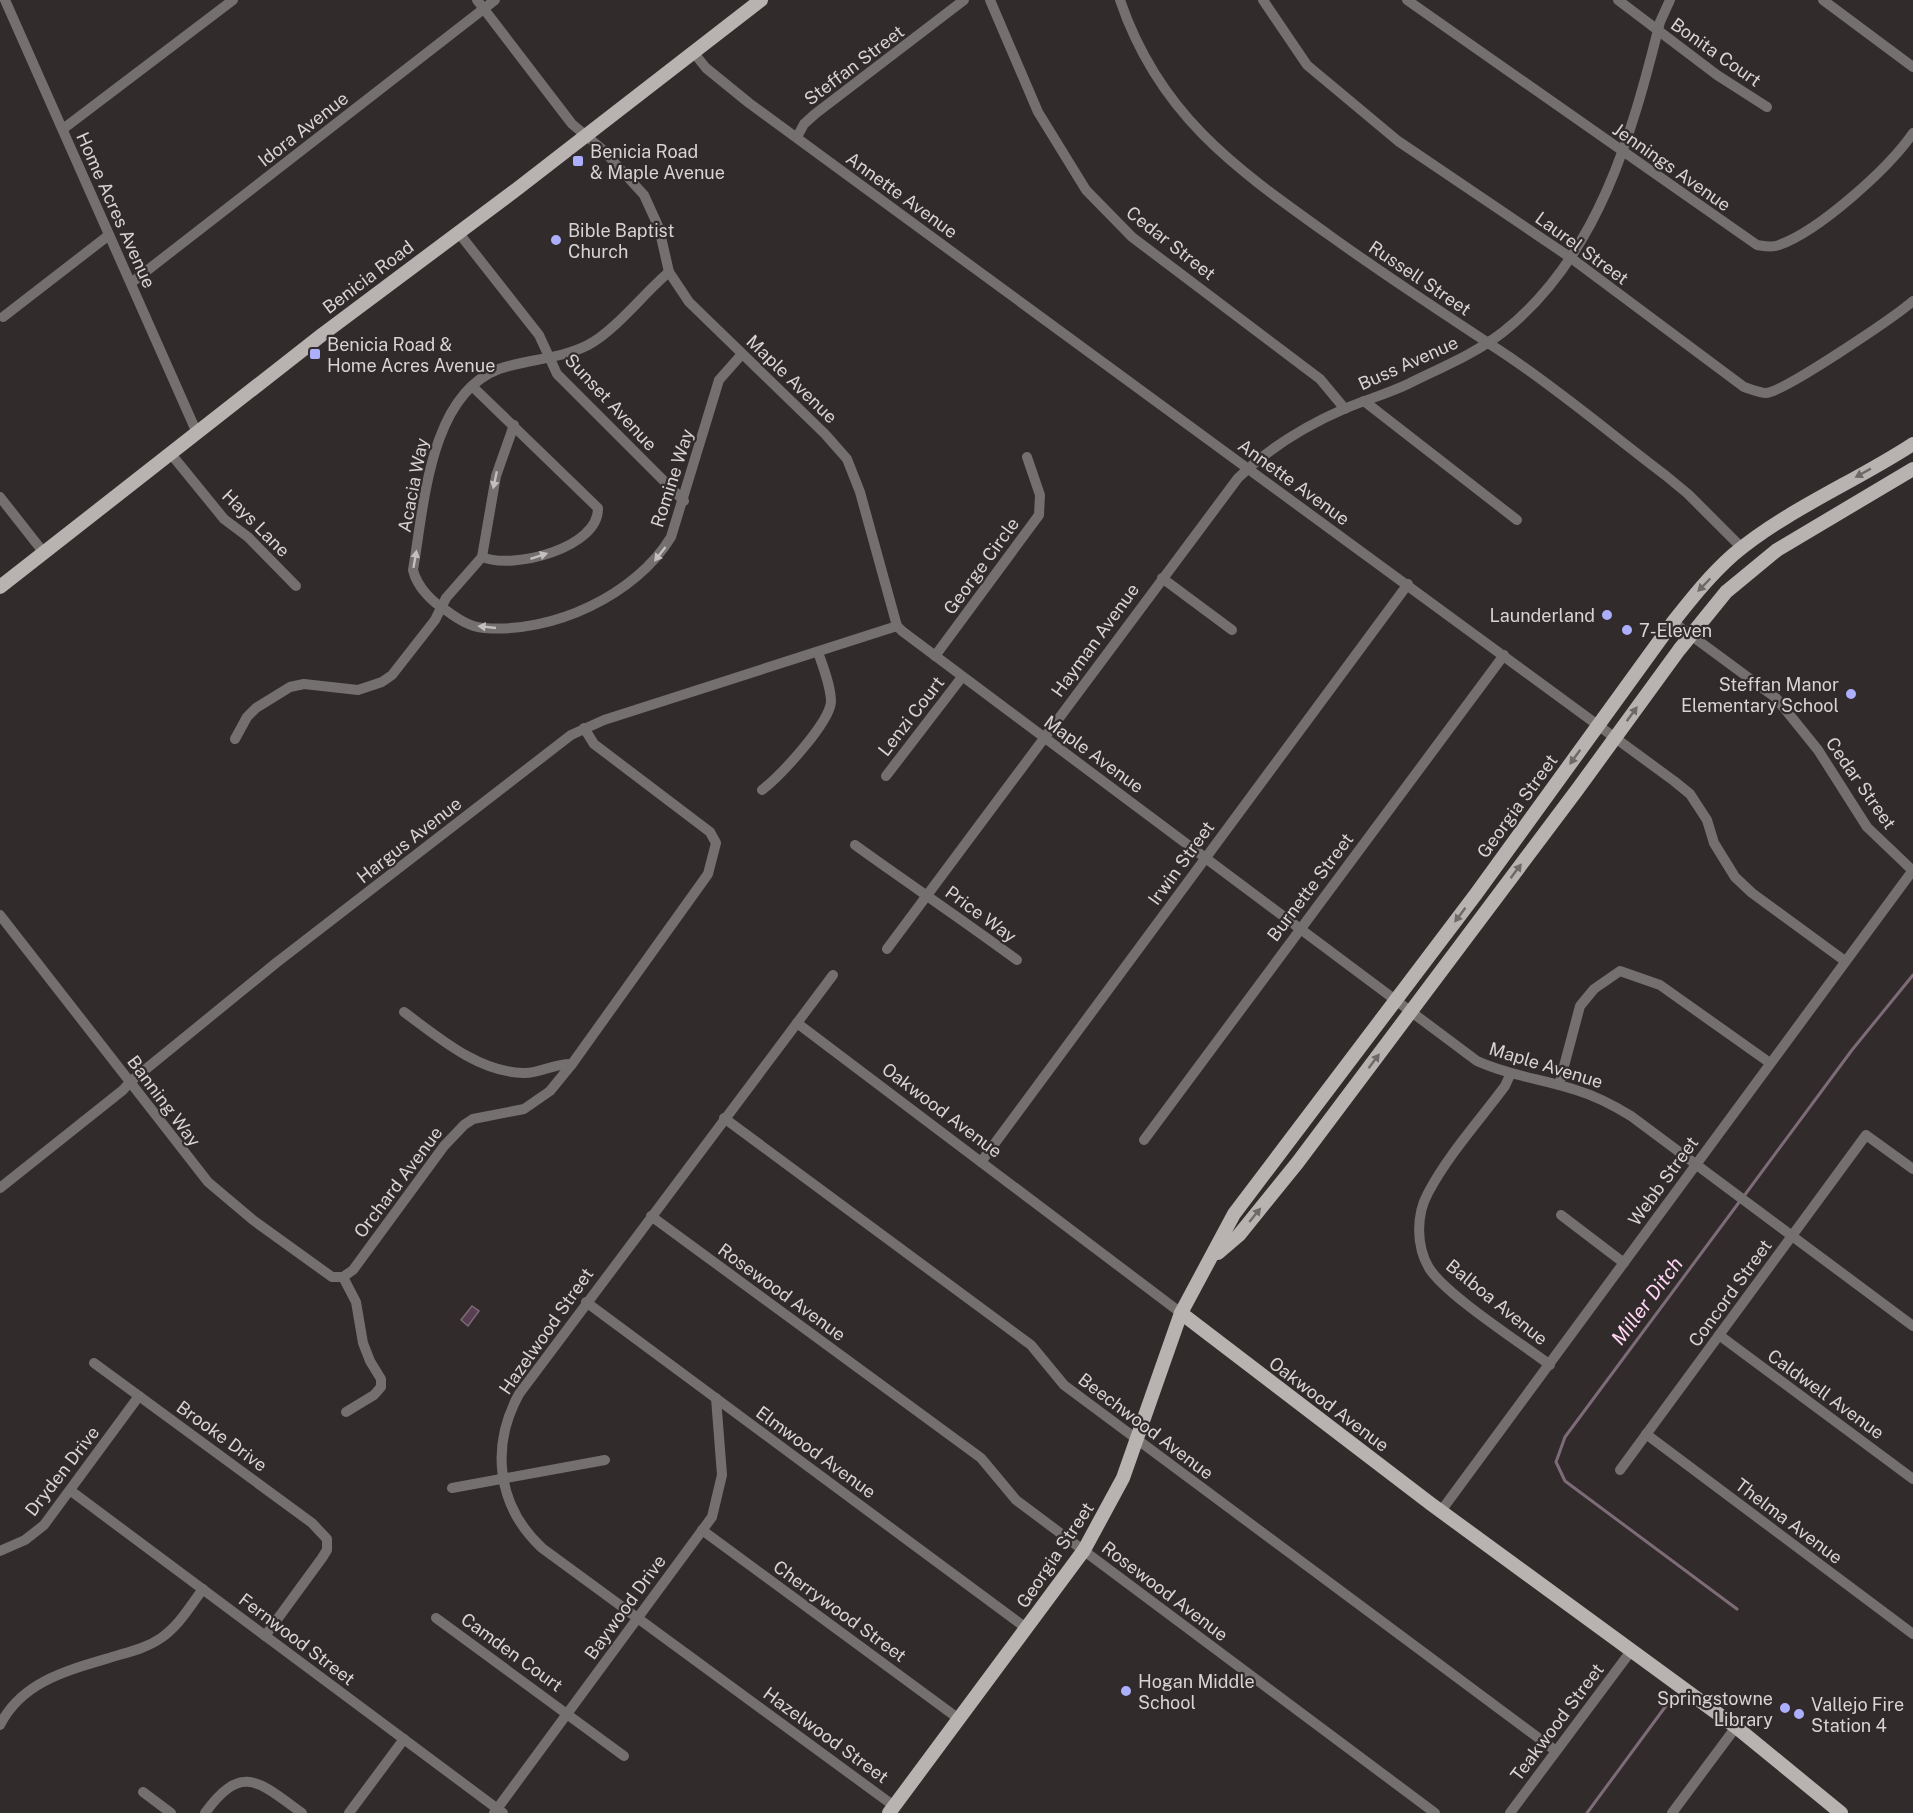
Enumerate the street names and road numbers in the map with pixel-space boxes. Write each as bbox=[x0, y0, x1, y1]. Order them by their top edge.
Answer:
street label: Bonita Court bbox=[1667, 13, 1765, 91]
street label: Steffan Street bbox=[800, 21, 908, 109]
street label: Idora Avenue bbox=[254, 87, 352, 171]
street label: Jennings Avenue bbox=[1609, 119, 1735, 215]
street label: Home Acres Avenue bbox=[72, 129, 160, 291]
street label: Annette Avenue bbox=[842, 148, 962, 242]
street label: Cedar Street bbox=[1122, 202, 1220, 284]
street label: Laurel Street bbox=[1531, 207, 1633, 289]
street label: Benicia Road bbox=[318, 236, 418, 318]
street label: Russell Street bbox=[1365, 236, 1475, 320]
street label: Maple Avenue bbox=[742, 331, 842, 427]
street label: Buss Avenue bbox=[1355, 332, 1461, 394]
street label: Sunset Avenue bbox=[561, 349, 661, 455]
street label: Romine Way bbox=[646, 426, 698, 530]
street label: Annette Avenue bbox=[1234, 435, 1354, 529]
street label: Acacia Way bbox=[394, 436, 433, 534]
street label: Hays Lane bbox=[218, 485, 294, 561]
street label: George Circle bbox=[939, 514, 1023, 618]
street label: Hayman Avenue bbox=[1047, 579, 1143, 701]
street label: Lenzi Court bbox=[874, 672, 948, 760]
street label: Maple Avenue bbox=[1040, 711, 1148, 797]
street label: Cedar Street bbox=[1822, 733, 1900, 833]
street label: Georgia Street bbox=[1472, 750, 1562, 862]
street label: Hargus Avenue bbox=[352, 793, 466, 887]
street label: Irwin Street bbox=[1144, 817, 1218, 909]
street label: Burnette Street bbox=[1263, 829, 1357, 945]
street label: Price Way bbox=[942, 881, 1021, 947]
street label: Maple Avenue bbox=[1487, 1038, 1605, 1092]
street label: Banning Way bbox=[123, 1051, 205, 1151]
street label: Oakwood Avenue bbox=[878, 1058, 1006, 1162]
street label: Orchard Avenue bbox=[349, 1122, 447, 1242]
street label: Webb Street bbox=[1624, 1132, 1702, 1230]
street label: Concord Street bbox=[1684, 1235, 1776, 1351]
street label: Rosewood Avenue bbox=[714, 1239, 850, 1345]
street label: Balboa Avenue bbox=[1442, 1255, 1552, 1349]
street label: Hazelwood Street bbox=[495, 1264, 597, 1398]
street label: Caldwell Avenue bbox=[1764, 1345, 1888, 1443]
street label: Oakwood Avenue bbox=[1265, 1352, 1393, 1456]
street label: Beechwood Avenue bbox=[1074, 1368, 1218, 1484]
street label: Brooke Drive bbox=[173, 1396, 271, 1476]
street label: Elmwood Avenue bbox=[752, 1402, 880, 1502]
street label: Dryden Drive bbox=[20, 1422, 104, 1520]
street label: Thelma Avenue bbox=[1731, 1474, 1847, 1568]
street label: Georgia Street bbox=[1012, 1498, 1098, 1612]
street label: Rosewood Avenue bbox=[1098, 1537, 1232, 1645]
street label: Baywood Drive bbox=[580, 1551, 670, 1663]
street label: Cherrywood Street bbox=[770, 1556, 910, 1666]
street label: Fernwood Street bbox=[235, 1589, 359, 1689]
street label: Camden Court bbox=[457, 1608, 567, 1696]
street label: Teakwood Street bbox=[1506, 1659, 1608, 1785]
street label: Hazelwood Street bbox=[759, 1683, 893, 1787]

